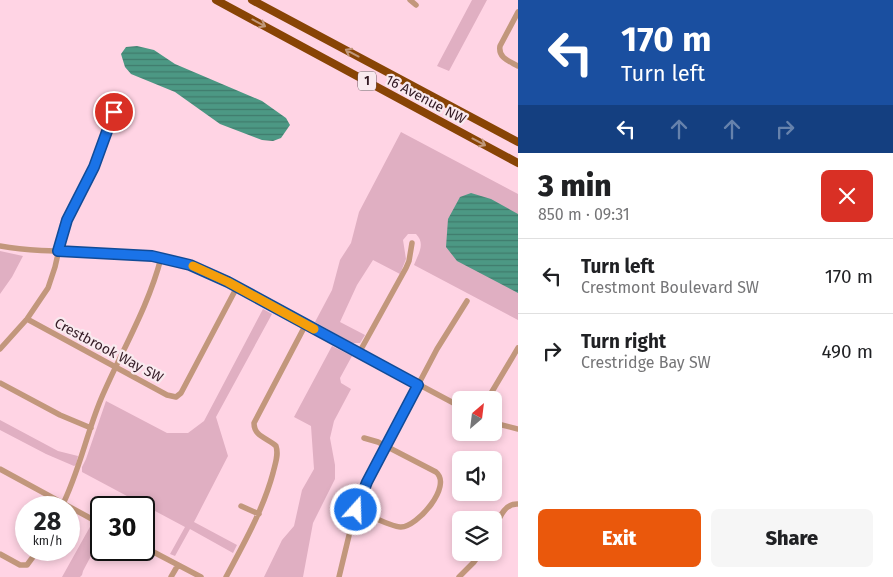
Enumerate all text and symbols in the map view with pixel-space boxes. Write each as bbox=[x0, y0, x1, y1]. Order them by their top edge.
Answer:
text: 170 m bbox=[621, 18, 712, 60]
one-way arrow bbox=[251, 19, 266, 28]
icon: left bbox=[538, 20, 603, 85]
one-way arrow bbox=[344, 48, 359, 58]
text: Turn left bbox=[621, 60, 705, 87]
street label: 16 Avenue NW bbox=[383, 71, 469, 128]
road number: 1 bbox=[358, 72, 376, 90]
pin bbox=[93, 91, 135, 133]
icon: arrive bbox=[100, 98, 128, 126]
icon: left bbox=[612, 115, 640, 143]
icon: ahead bbox=[665, 115, 693, 143]
icon: ahead bbox=[718, 115, 746, 143]
icon: right bbox=[771, 115, 799, 143]
one-way arrow bbox=[471, 138, 486, 147]
text: 3 min bbox=[538, 168, 612, 204]
button: close bbox=[821, 170, 873, 222]
text: 850 m · 09:31 bbox=[538, 205, 630, 224]
text: Turn left bbox=[581, 255, 655, 278]
icon: left bbox=[538, 262, 566, 290]
text: 170 m bbox=[825, 265, 873, 288]
text: Crestmont Boulevard SW bbox=[581, 278, 759, 297]
street label: Crestbrook Way SW bbox=[52, 315, 166, 386]
text: Turn right bbox=[581, 330, 666, 353]
icon: right bbox=[538, 337, 566, 365]
text: 490 m bbox=[821, 340, 873, 363]
text: Crestridge Bay SW bbox=[581, 353, 711, 372]
north arrow bbox=[452, 391, 502, 441]
map controls bbox=[452, 391, 502, 561]
button: sound bbox=[452, 451, 502, 501]
position arrow bbox=[329, 483, 381, 535]
speed limit sign: 30 bbox=[90, 496, 155, 561]
text: 28 bbox=[34, 507, 61, 537]
button: Exit bbox=[538, 509, 701, 567]
button: Share bbox=[711, 509, 873, 567]
button: layers bbox=[452, 511, 502, 561]
text: km/h bbox=[33, 534, 62, 548]

